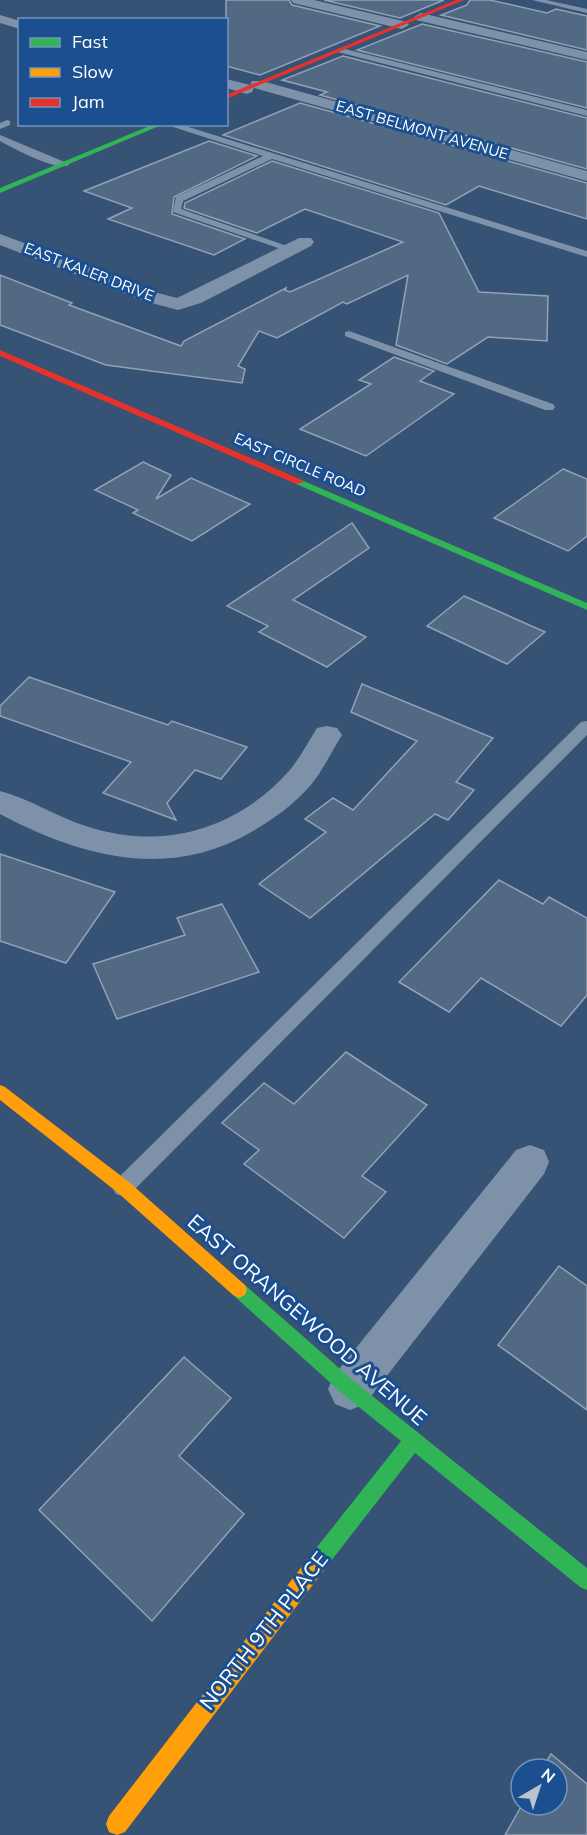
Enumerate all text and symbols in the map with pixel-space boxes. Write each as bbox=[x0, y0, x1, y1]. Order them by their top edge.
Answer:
legend bbox=[18, 18, 228, 126]
text: Fast bbox=[72, 30, 108, 53]
text: Slow bbox=[72, 60, 114, 83]
text: Jam bbox=[72, 90, 105, 113]
street label: EAST BELMONT AVENUE bbox=[334, 96, 510, 163]
street label: EAST KALER DRIVE bbox=[21, 238, 157, 305]
street label: EAST CIRCLE ROAD bbox=[232, 428, 369, 501]
street label: EAST ORANGEWOOD AVENUE bbox=[183, 1208, 433, 1430]
street label: NORTH 9TH PLACE bbox=[193, 1546, 333, 1715]
north arrow bbox=[509, 1757, 569, 1817]
text: N bbox=[537, 1764, 559, 1787]

